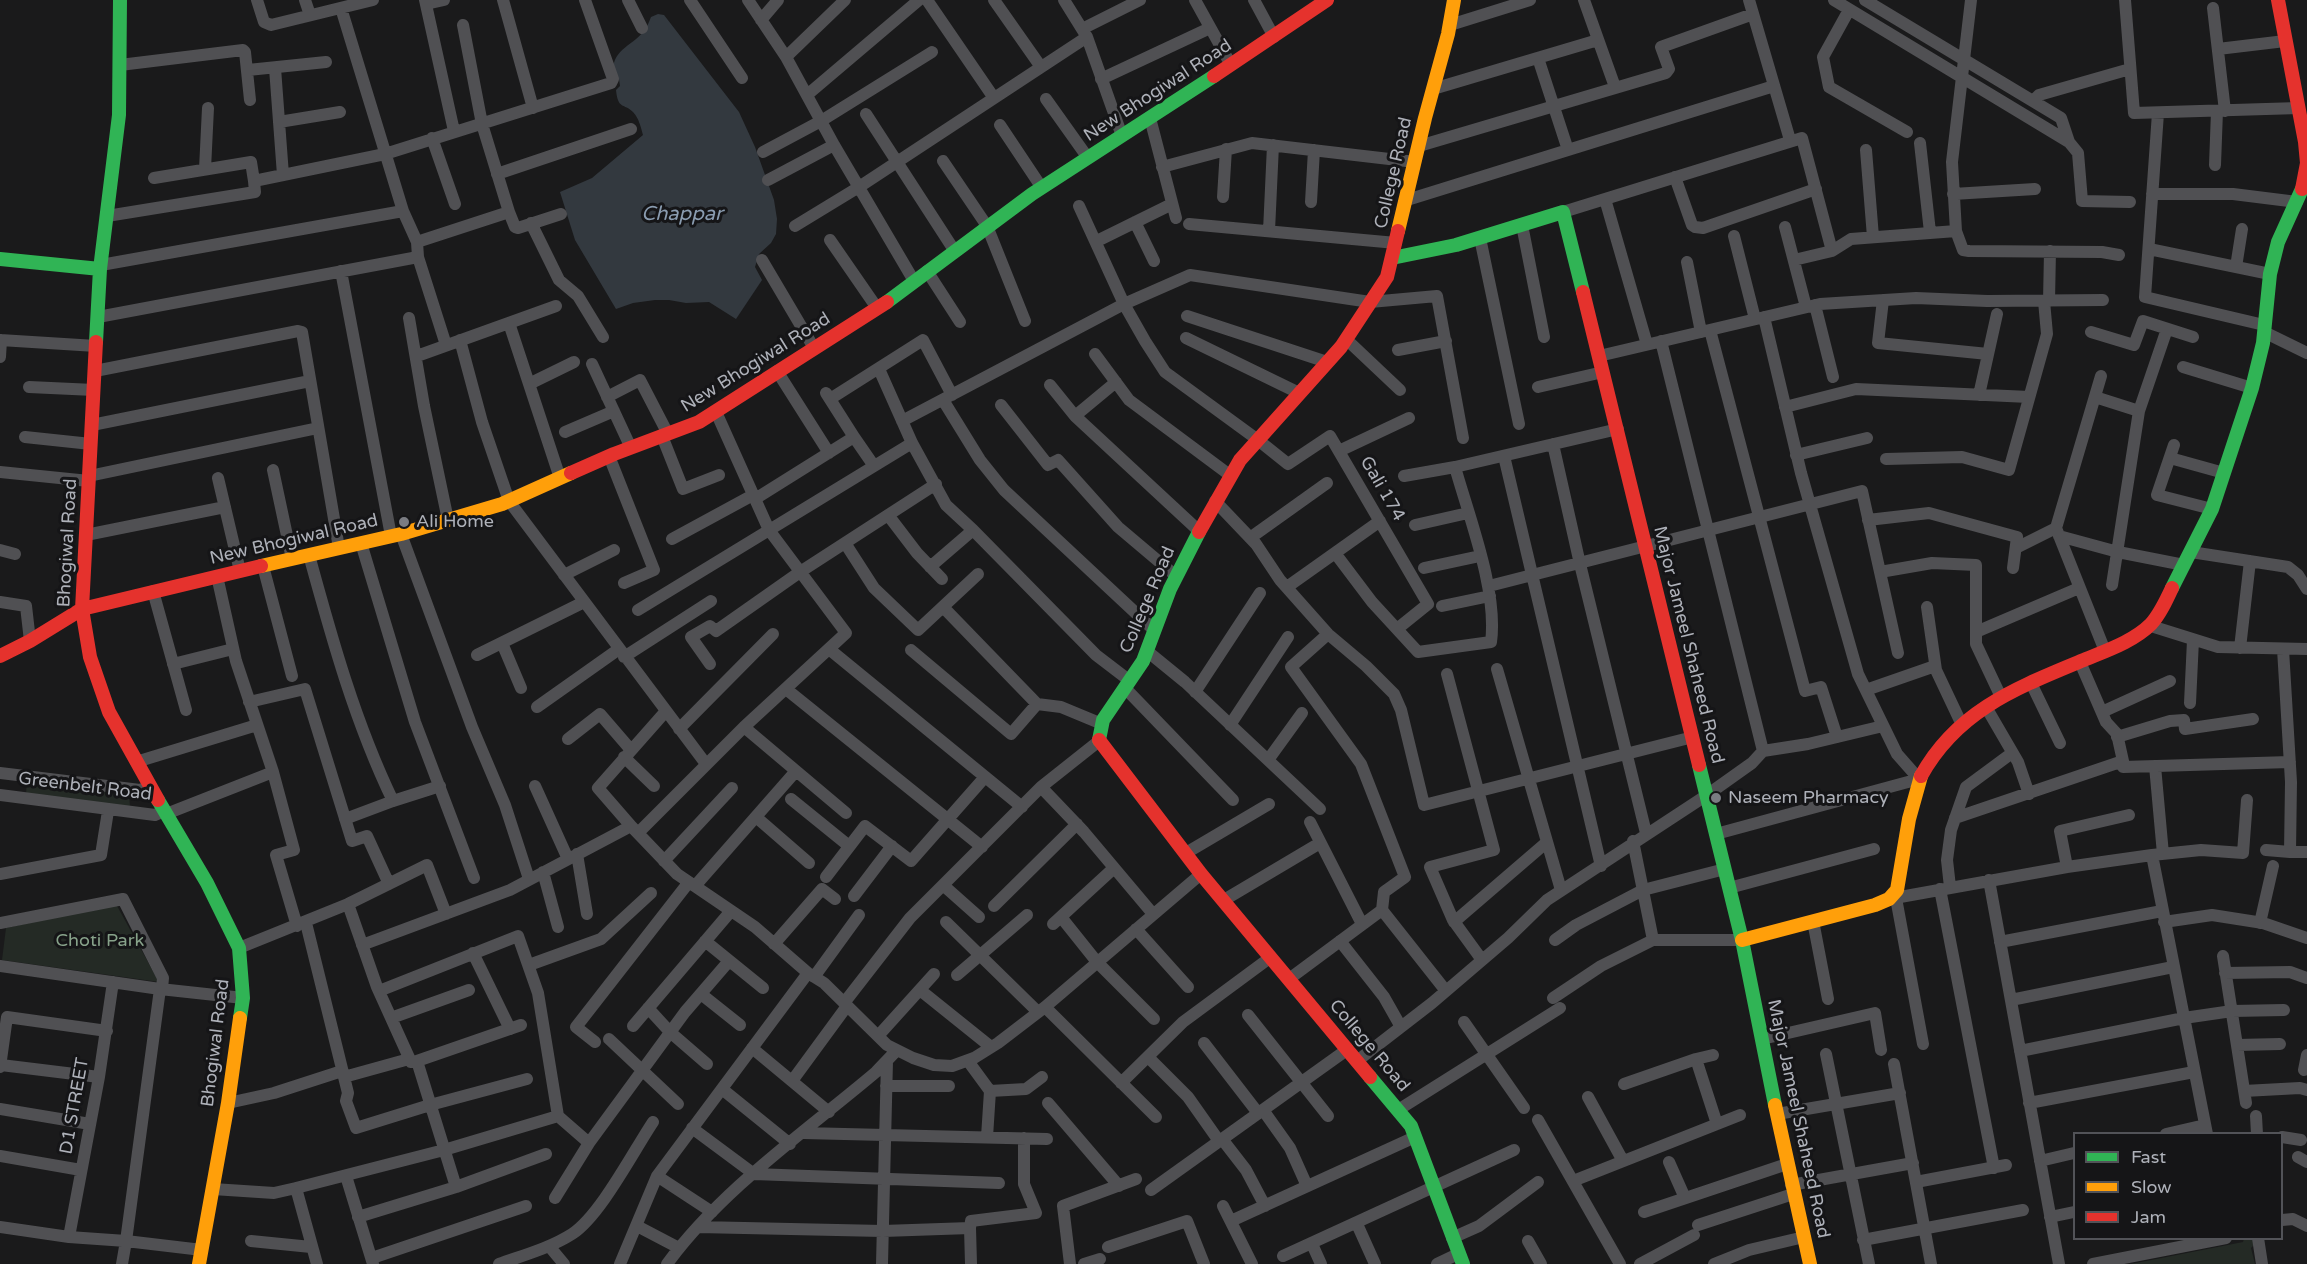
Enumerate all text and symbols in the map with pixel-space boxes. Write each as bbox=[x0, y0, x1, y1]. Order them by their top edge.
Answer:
street label: New Bhogiwal Road bbox=[1080, 35, 1236, 147]
street label: College Road bbox=[1371, 115, 1417, 231]
water label: Chappar bbox=[641, 203, 723, 227]
street label: New Bhogiwal Road bbox=[677, 308, 835, 418]
street label: Gali 174 bbox=[1355, 453, 1409, 525]
street label: Bhogiwal Road bbox=[54, 478, 82, 608]
street label: New Bhogiwal Road bbox=[208, 510, 380, 570]
place label: Ali Home bbox=[416, 511, 494, 533]
marker: Ali Home bbox=[397, 515, 411, 529]
street label: Major Jameel Shaheed Road bbox=[1648, 524, 1728, 766]
street label: College Road bbox=[1116, 543, 1180, 657]
street label: Greenbelt Road bbox=[17, 768, 153, 806]
place label: Naseem Pharmacy bbox=[1728, 787, 1889, 809]
marker: Naseem Pharmacy bbox=[1709, 791, 1723, 805]
park label: Choti Park bbox=[56, 930, 144, 952]
street label: Bhogiwal Road bbox=[197, 978, 235, 1108]
street label: College Road bbox=[1324, 995, 1414, 1097]
street label: Major Jameel Shaheed Road bbox=[1762, 998, 1834, 1240]
street label: D1 STREET bbox=[56, 1056, 94, 1156]
legend bbox=[2073, 1132, 2283, 1240]
text: Fast bbox=[2131, 1146, 2166, 1168]
text: Slow bbox=[2131, 1176, 2172, 1198]
text: Jam bbox=[2131, 1206, 2166, 1228]

